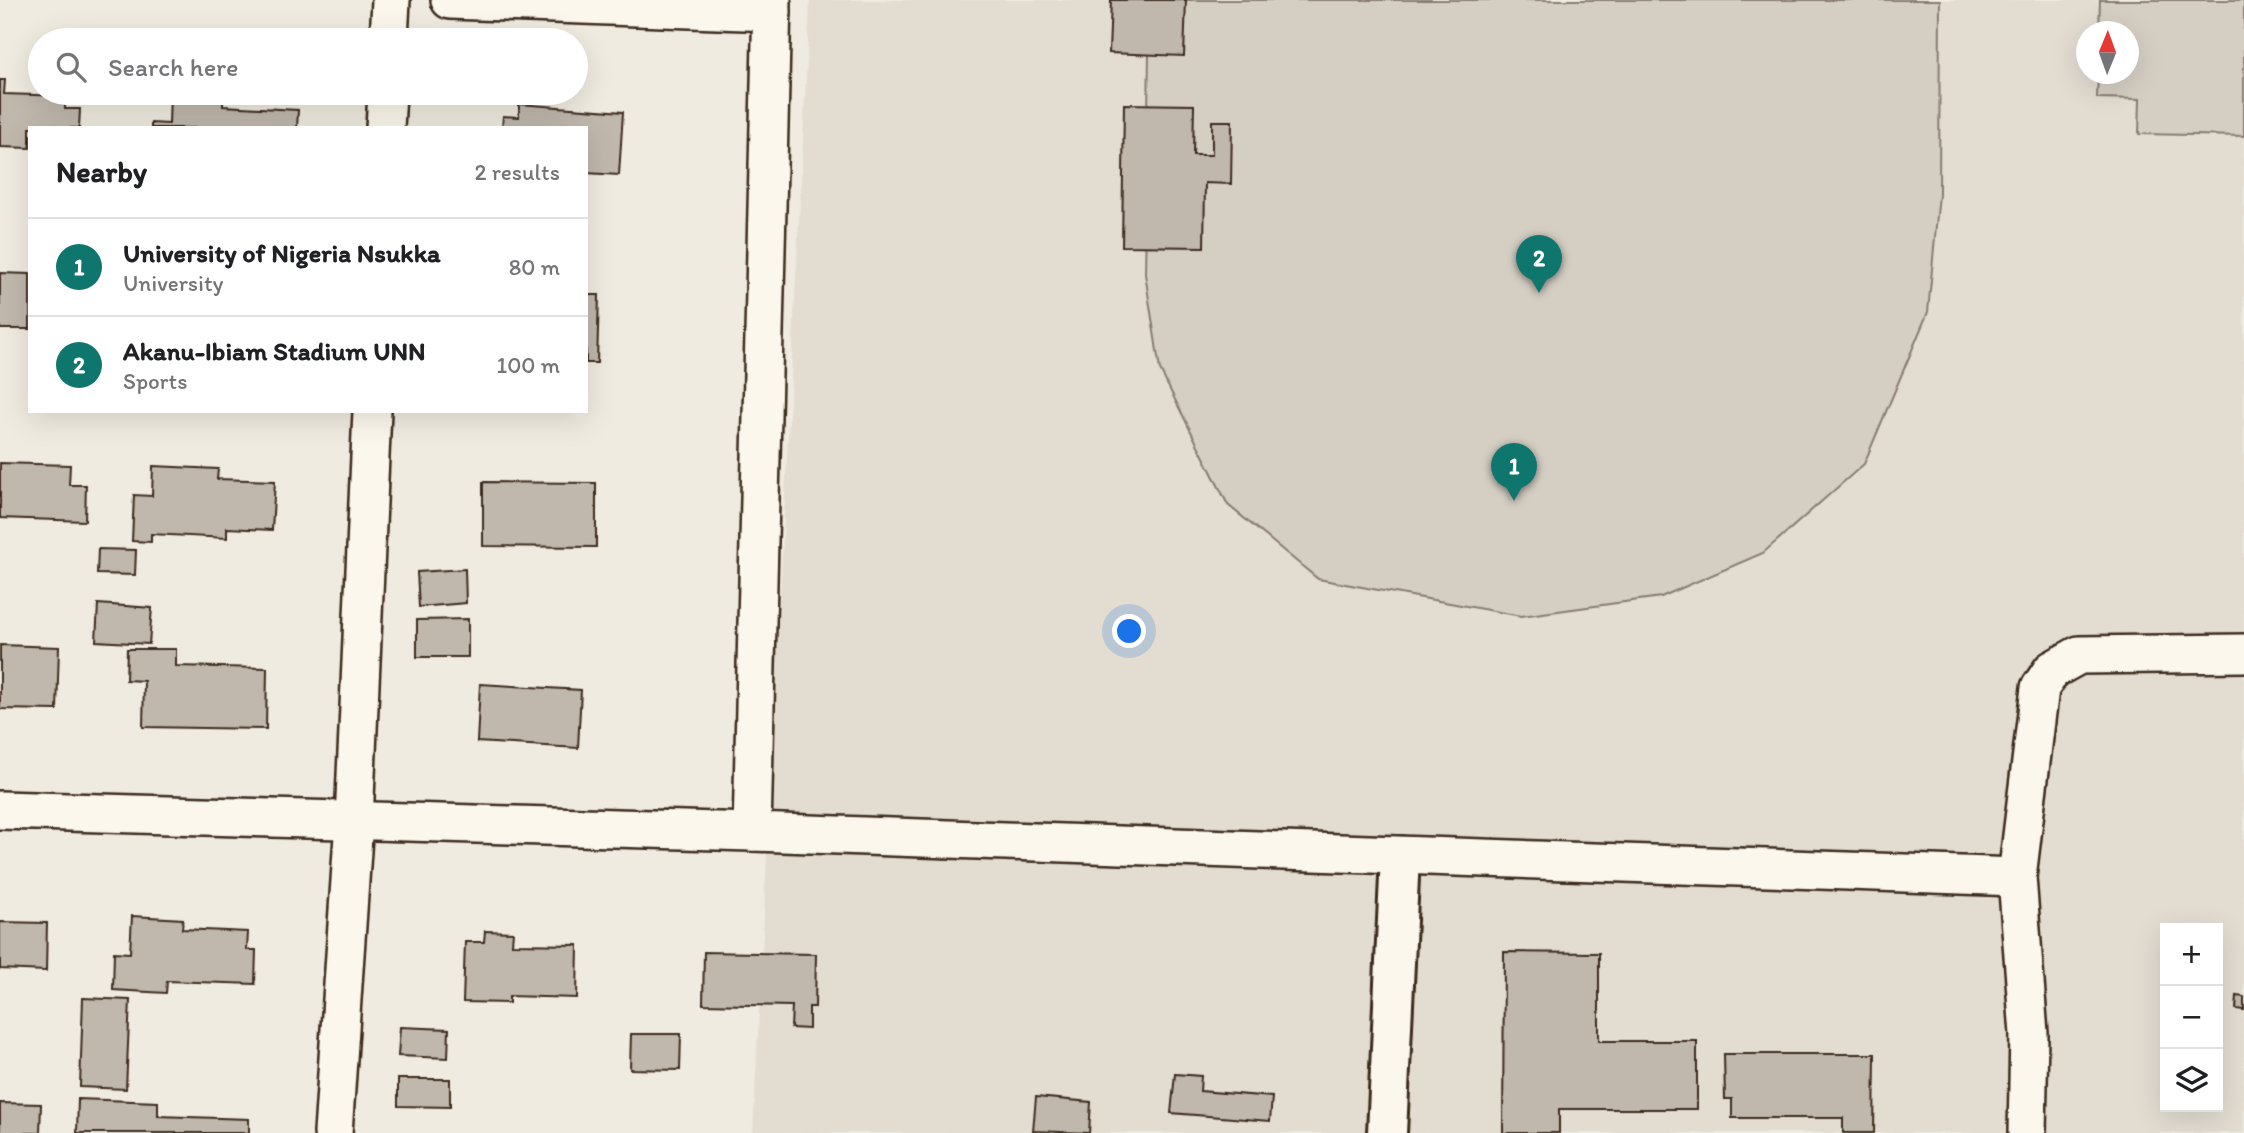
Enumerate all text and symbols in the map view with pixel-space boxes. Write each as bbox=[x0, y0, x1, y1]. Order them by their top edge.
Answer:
north arrow bbox=[2076, 21, 2139, 84]
search box bbox=[28, 28, 588, 105]
icon: search bbox=[52, 48, 90, 86]
text: Search here bbox=[108, 51, 238, 83]
text: Nearby bbox=[56, 153, 147, 190]
text: 2 results bbox=[474, 158, 560, 186]
pin: 2 bbox=[1516, 235, 1562, 293]
text: University of Nigeria Nsukka bbox=[123, 237, 441, 269]
text: 1 bbox=[74, 253, 84, 281]
text: 80 m bbox=[509, 253, 560, 281]
text: University bbox=[123, 269, 223, 297]
text: Akanu-Ibiam Stadium UNN bbox=[123, 335, 426, 367]
text: 2 bbox=[73, 351, 85, 379]
text: 100 m bbox=[496, 351, 560, 379]
text: Sports bbox=[123, 367, 187, 395]
pin: 1 bbox=[1491, 443, 1537, 501]
your location bbox=[1112, 614, 1146, 648]
map controls bbox=[2160, 923, 2223, 1112]
button: + bbox=[2160, 923, 2223, 986]
button: − bbox=[2160, 986, 2223, 1049]
button: layers bbox=[2160, 1049, 2223, 1112]

